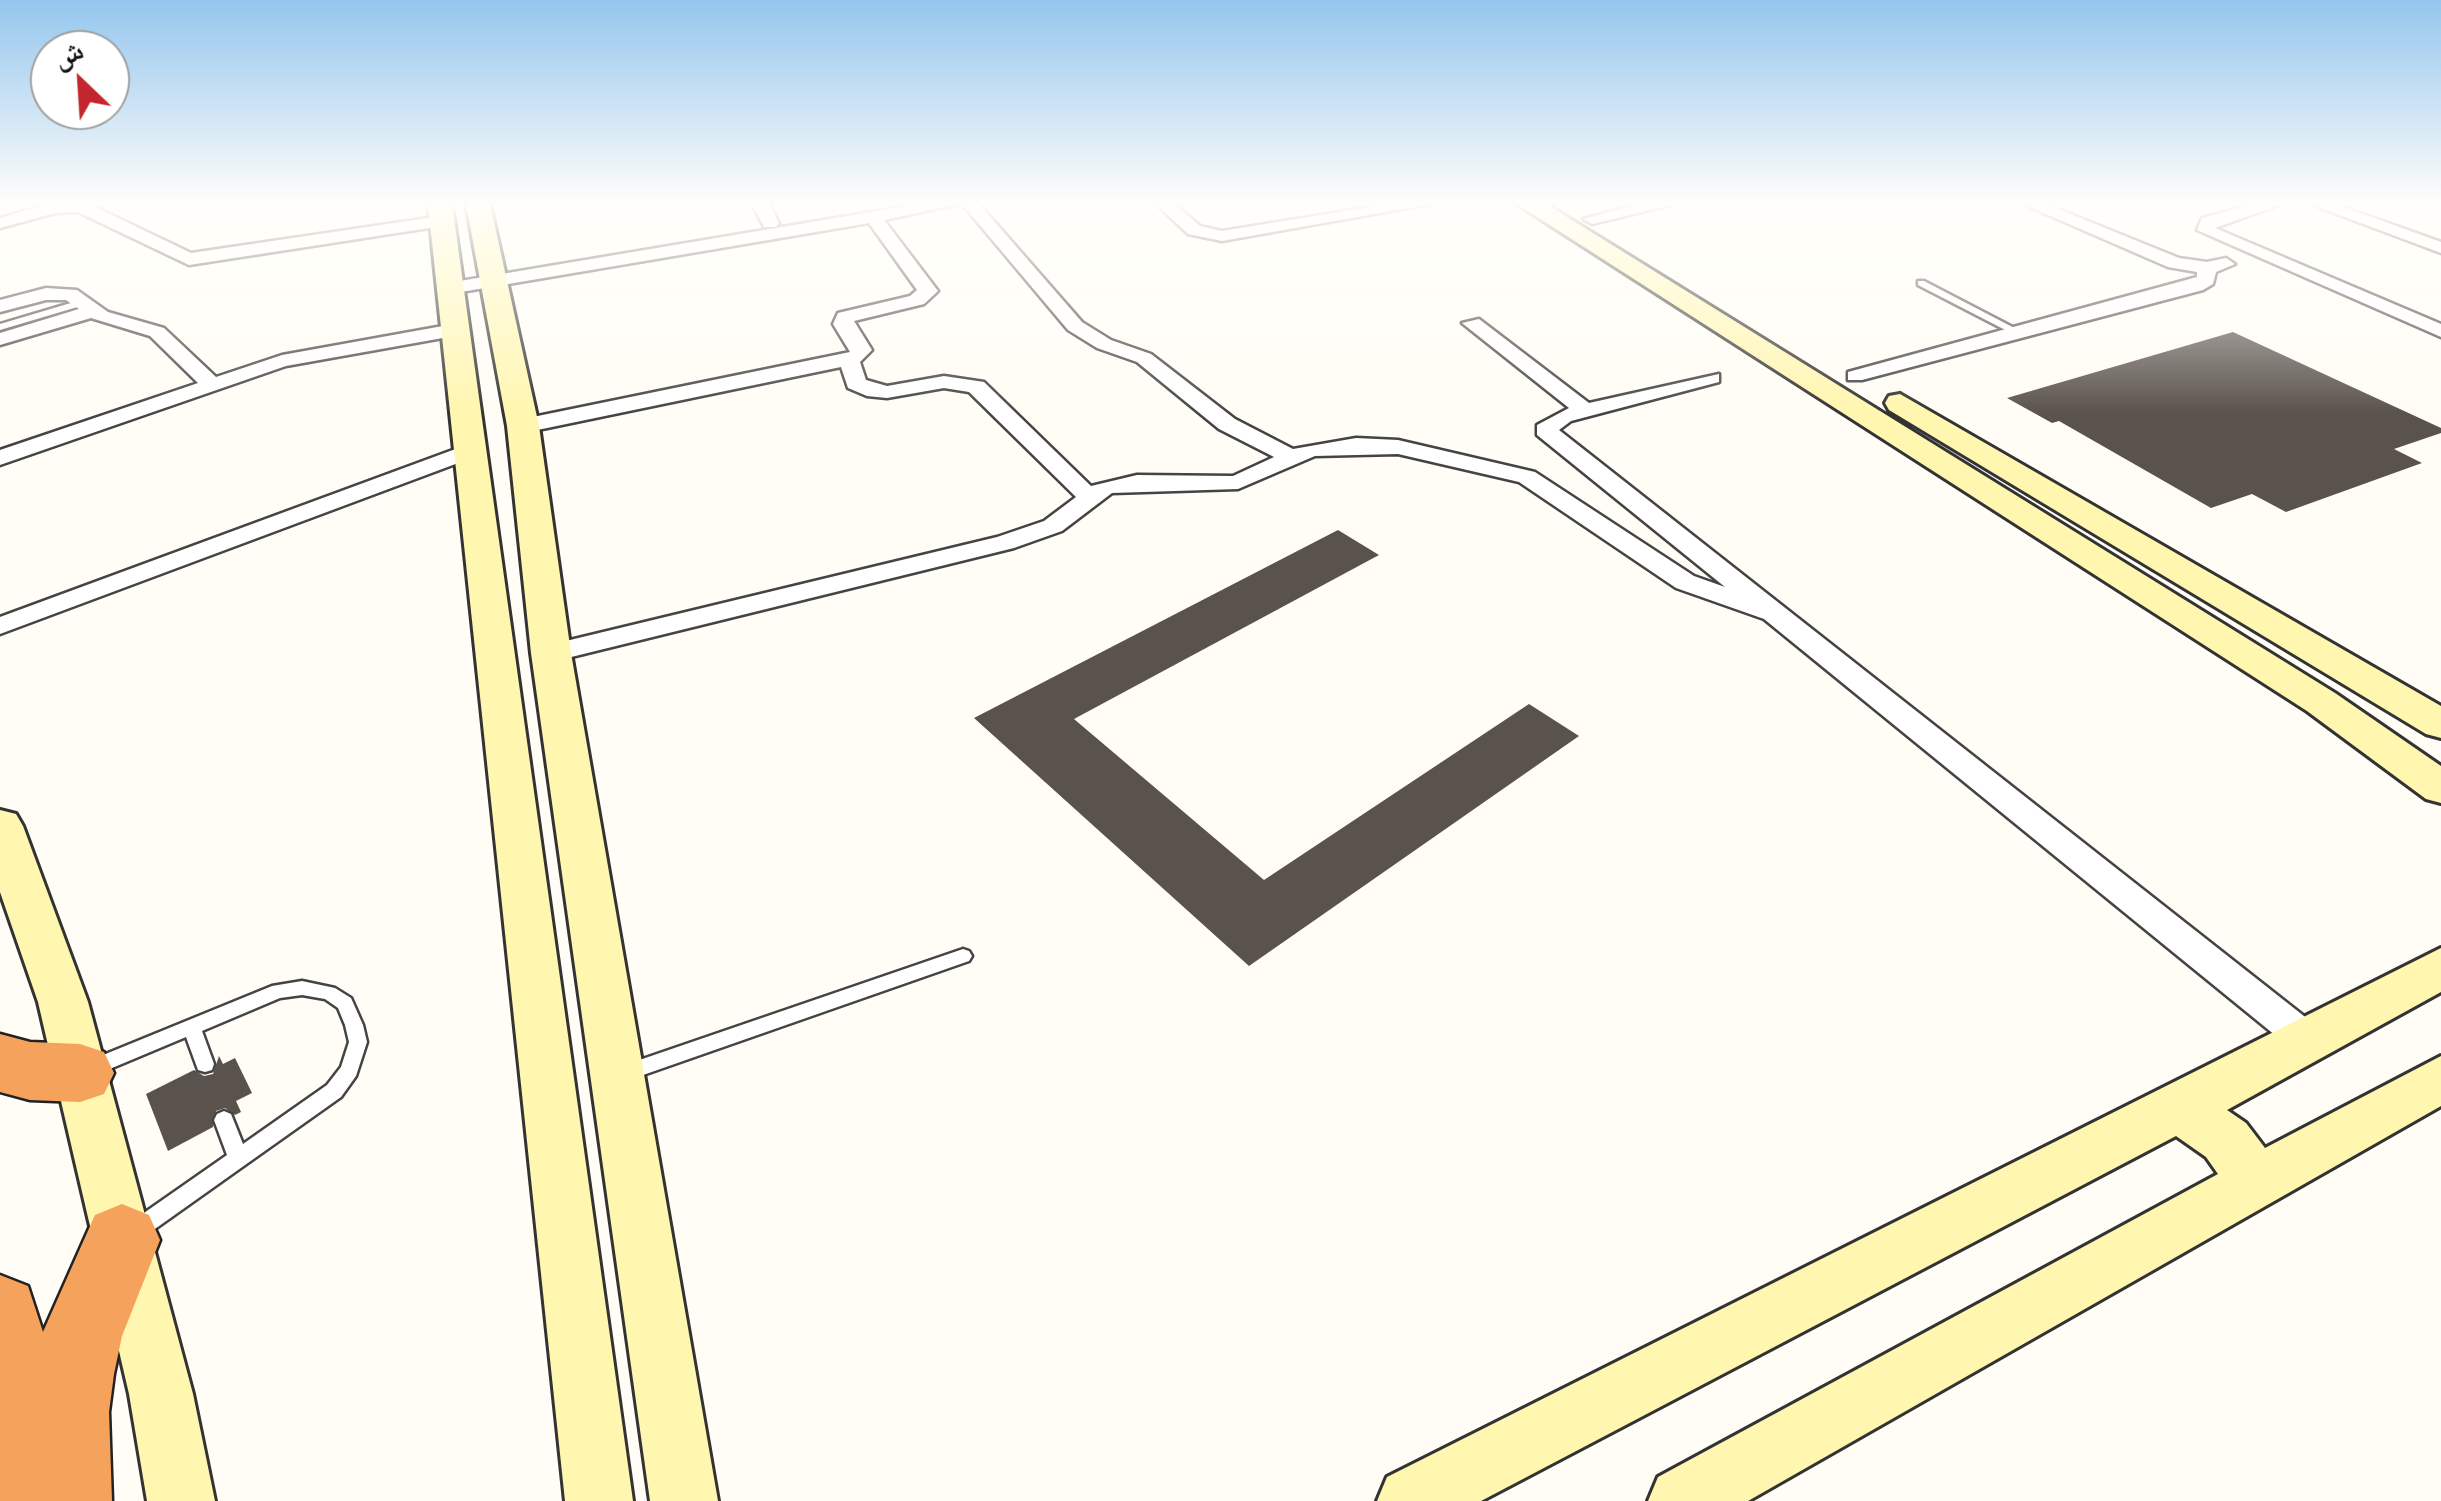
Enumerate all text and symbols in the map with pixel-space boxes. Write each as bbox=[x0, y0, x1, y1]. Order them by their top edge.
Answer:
north arrow bbox=[30, 30, 130, 130]
text: ش bbox=[48, 33, 88, 75]

